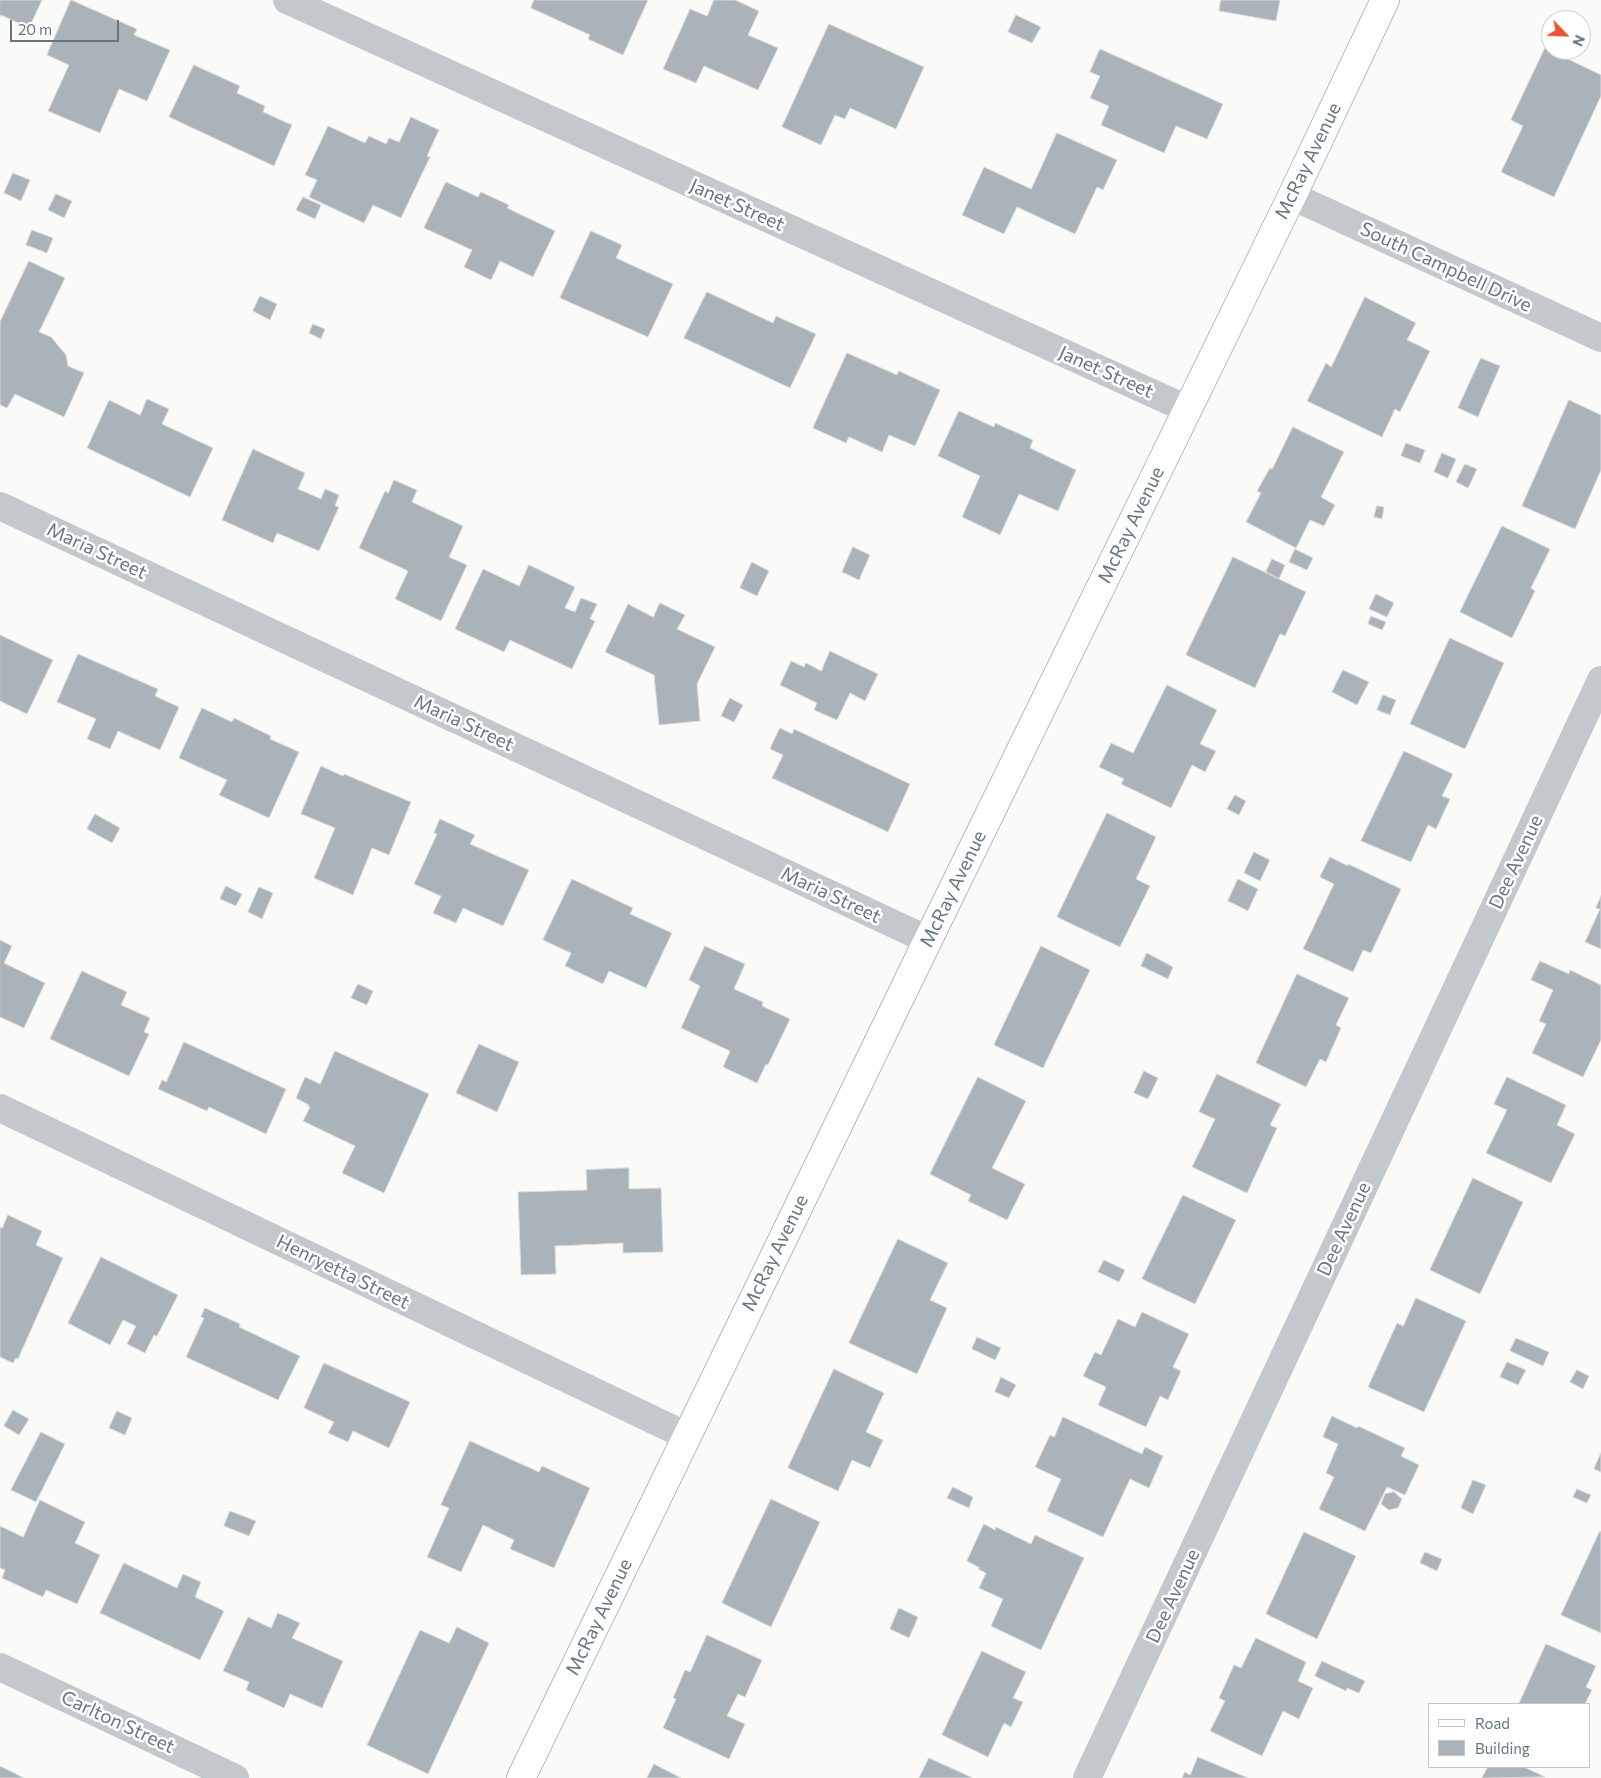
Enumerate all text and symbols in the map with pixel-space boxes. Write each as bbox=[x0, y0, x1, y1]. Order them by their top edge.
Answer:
scale bar bbox=[12, 10, 121, 42]
north arrow bbox=[1541, 10, 1591, 60]
text: 20 m bbox=[18, 20, 52, 38]
text: N bbox=[1569, 33, 1589, 49]
street label: McRay Avenue bbox=[1270, 99, 1346, 223]
street label: Janet Street bbox=[686, 174, 788, 236]
street label: South Campbell Drive bbox=[1357, 217, 1535, 317]
street label: Janet Street bbox=[1055, 341, 1157, 403]
street label: McRay Avenue bbox=[1093, 463, 1169, 587]
street label: Maria Street bbox=[43, 518, 151, 584]
street label: Maria Street bbox=[410, 690, 518, 756]
street label: Dee Avenue bbox=[1484, 811, 1548, 913]
street label: McRay Avenue bbox=[915, 827, 991, 951]
street label: Maria Street bbox=[777, 862, 885, 928]
street label: Dee Avenue bbox=[1312, 1178, 1376, 1280]
street label: McRay Avenue bbox=[737, 1191, 813, 1315]
street label: Henryetta Street bbox=[273, 1230, 413, 1314]
street label: Dee Avenue bbox=[1141, 1545, 1205, 1647]
street label: McRay Avenue bbox=[561, 1555, 637, 1679]
street label: Carlton Street bbox=[58, 1686, 178, 1758]
legend bbox=[1428, 1703, 1591, 1768]
text: Road bbox=[1475, 1714, 1510, 1732]
text: Building bbox=[1475, 1739, 1530, 1757]

